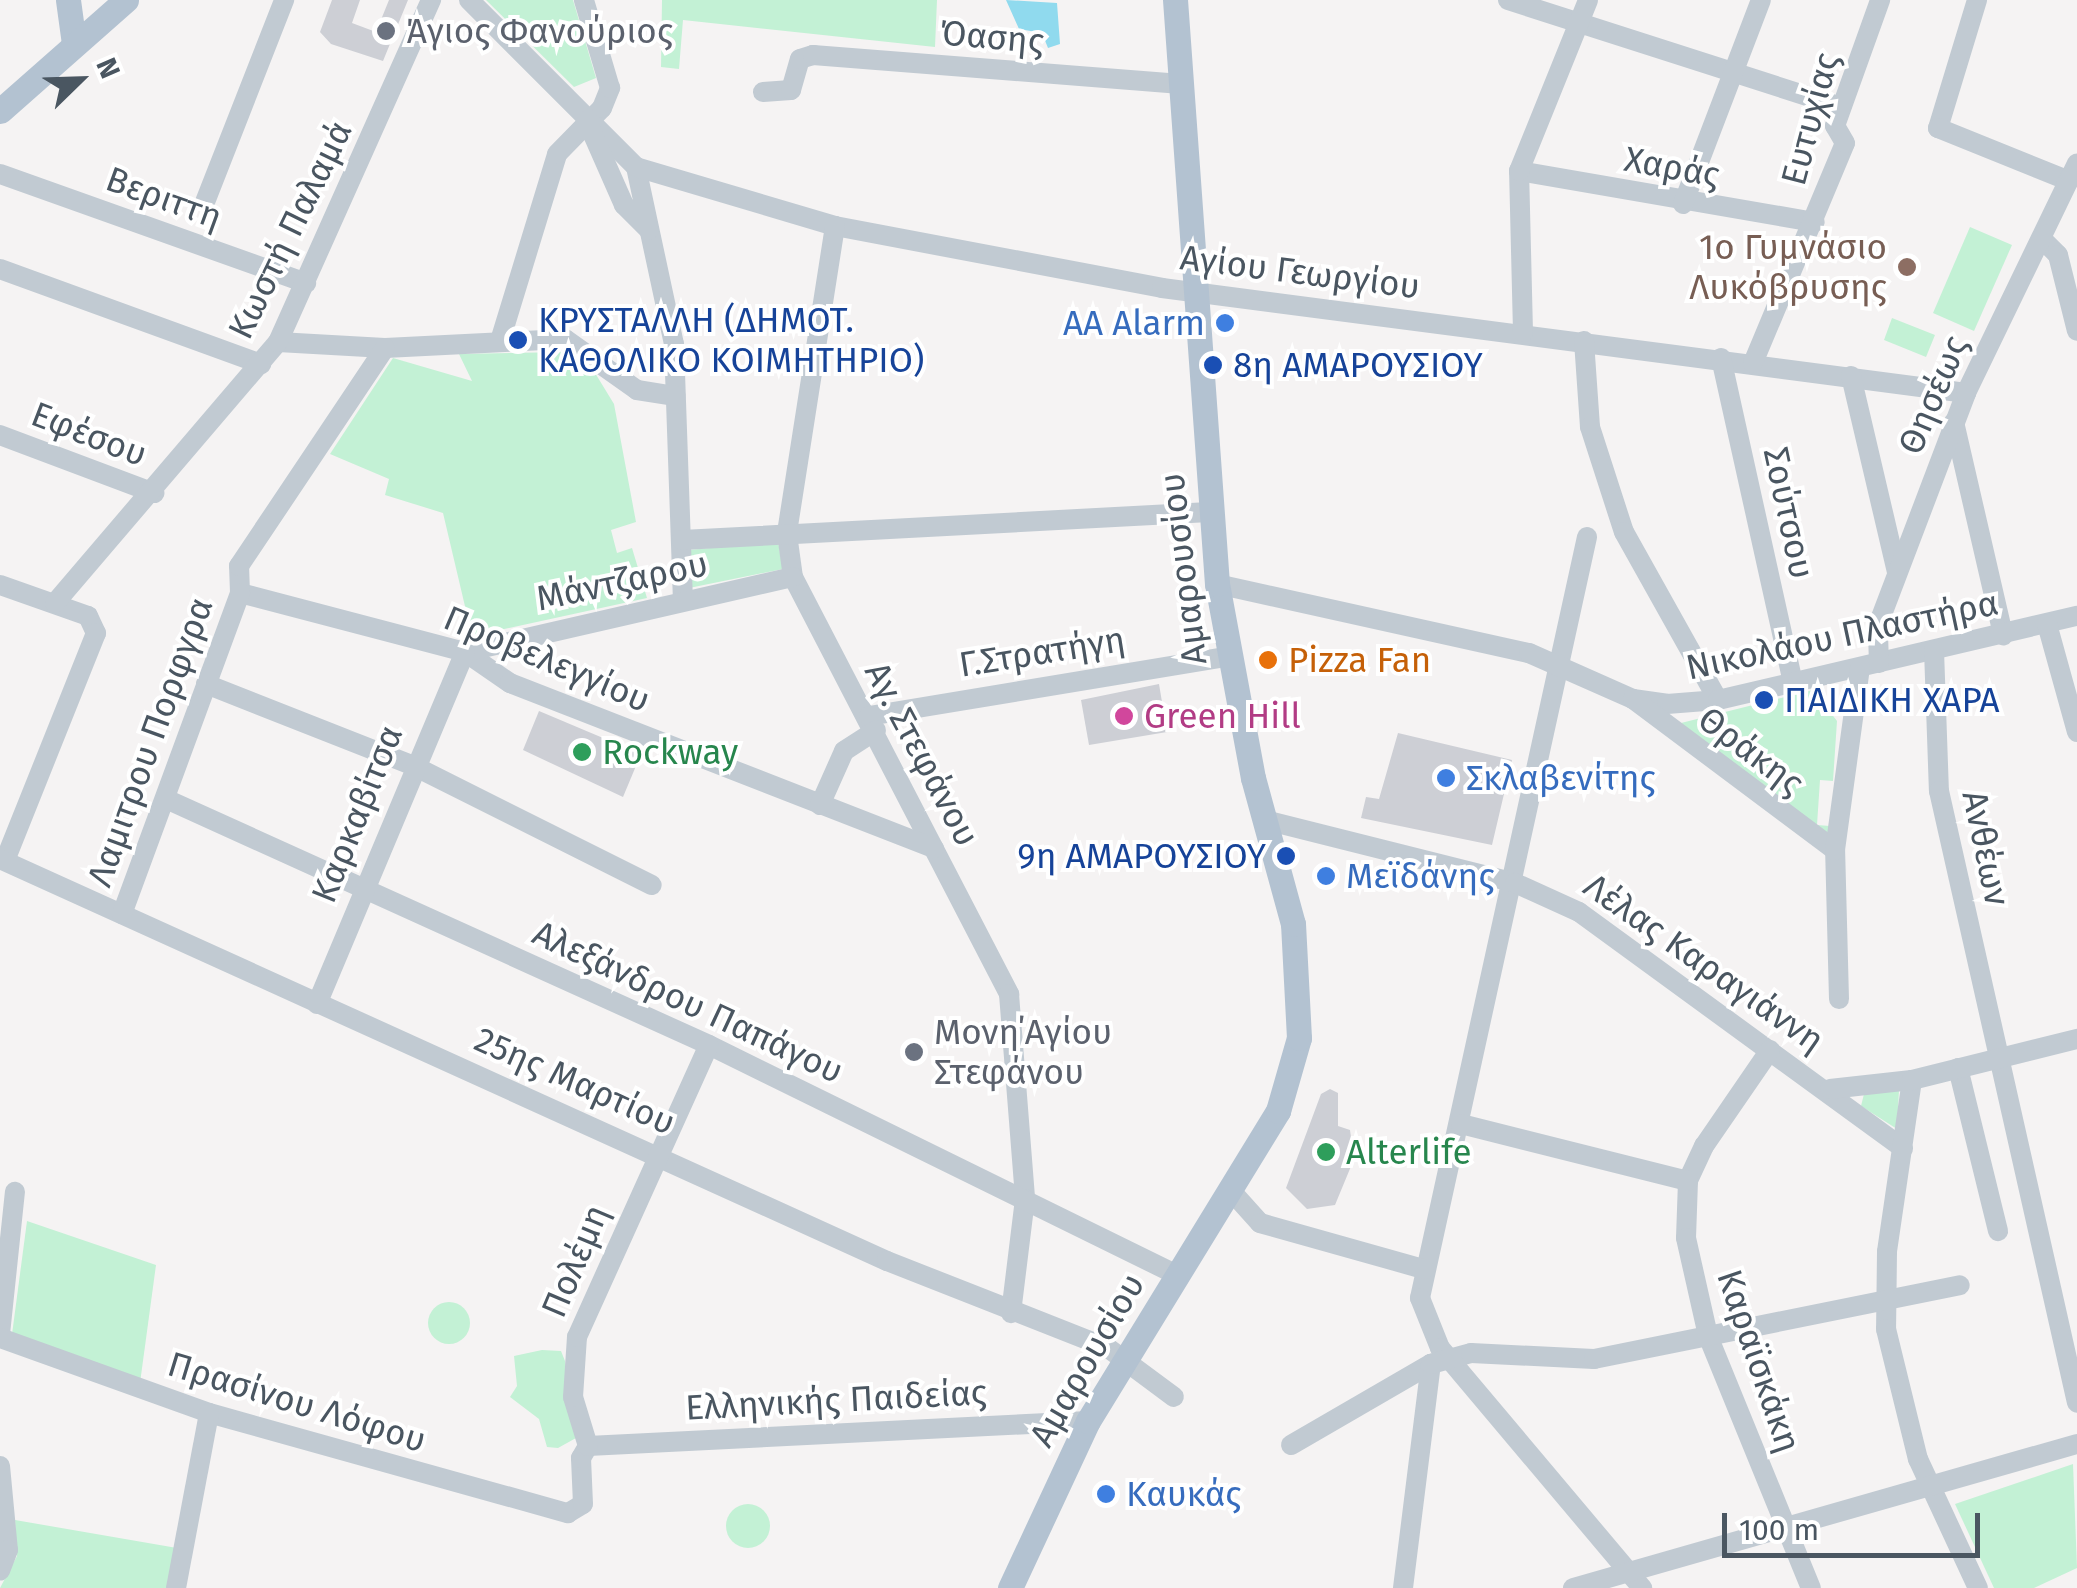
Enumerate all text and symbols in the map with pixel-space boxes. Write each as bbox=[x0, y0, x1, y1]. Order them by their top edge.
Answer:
place label: Άγιος Φανούριος bbox=[406, 10, 673, 52]
street label: Όασης bbox=[938, 12, 1046, 62]
marker: Άγιος Φανούριος bbox=[375, 20, 397, 42]
north arrow bbox=[30, 30, 130, 130]
street label: Ευτυχίας bbox=[1772, 48, 1848, 190]
text: N bbox=[89, 53, 127, 83]
street label: Κωστή Παλαμά bbox=[219, 114, 361, 346]
street label: Χαράς bbox=[1621, 138, 1723, 196]
street label: Βεριττη bbox=[100, 158, 228, 238]
place label: 1ο Γυμνάσιο Λυκόβρυσης bbox=[1689, 226, 1887, 308]
street label: Αγίου Γεωργίου bbox=[1178, 236, 1422, 308]
marker: 1ο Γυμνάσιο Λυκόβρυσης bbox=[1896, 256, 1918, 278]
place label: ΚΡΥΣΤΑΛΛΗ (ΔΗΜΟΤ. ΚΑΘΟΛΙΚΟ ΚΟΙΜΗΤΗΡΙΟ) bbox=[538, 299, 924, 381]
place label: AA Alarm bbox=[1063, 302, 1205, 344]
marker: AA Alarm bbox=[1214, 312, 1236, 334]
marker: ΚΡΥΣΤΑΛΛΗ (ΔΗΜΟΤ. ΚΑΘΟΛΙΚΟ ΚΟΙΜΗΤΗΡΙΟ) bbox=[507, 329, 529, 351]
street label: Θησέως bbox=[1889, 329, 1977, 461]
place label: 8η ΑΜΑΡΟΥΣΙΟΥ bbox=[1233, 344, 1483, 386]
marker: 8η ΑΜΑΡΟΥΣΙΟΥ bbox=[1202, 354, 1224, 376]
street label: Εφέσου bbox=[25, 393, 153, 475]
street label: Σούτσου bbox=[1755, 444, 1823, 582]
street label: Αμαρουσίου bbox=[1150, 471, 1216, 667]
street label: Μάντζαρου bbox=[532, 542, 712, 620]
street label: Νικολάου Πλαστήρα bbox=[1682, 581, 2002, 689]
street label: Λαμιτρου Πορφγρα bbox=[78, 592, 222, 892]
street label: Προβελεγγίου bbox=[438, 597, 656, 721]
street label: Γ.Στρατήγη bbox=[956, 618, 1128, 686]
place label: Pizza Fan bbox=[1288, 639, 1431, 681]
marker: Pizza Fan bbox=[1257, 649, 1279, 671]
street label: Αγ. Στεφάνου bbox=[856, 655, 988, 853]
place label: ΠΑΙΔΙΚΗ ΧΑΡΑ bbox=[1784, 679, 2000, 721]
marker: ΠΑΙΔΙΚΗ ΧΑΡΑ bbox=[1753, 689, 1775, 711]
place label: Green Hill bbox=[1144, 695, 1301, 737]
street label: Θράκης bbox=[1690, 698, 1812, 804]
marker: Green Hill bbox=[1113, 705, 1135, 727]
street label: Καρκαβίτσα bbox=[302, 719, 412, 909]
place label: Rockway bbox=[602, 731, 738, 773]
marker: Rockway bbox=[571, 741, 593, 763]
place label: Σκλαβενίτης bbox=[1466, 757, 1656, 799]
marker: Σκλαβενίτης bbox=[1435, 767, 1457, 789]
street label: Ανθέων bbox=[1953, 787, 2019, 909]
place label: 9η ΑΜΑΡΟΥΣΙΟΥ bbox=[1017, 835, 1266, 877]
marker: 9η ΑΜΑΡΟΥΣΙΟΥ bbox=[1275, 845, 1297, 867]
place label: Μεϊδάνης bbox=[1346, 855, 1495, 897]
marker: Μεϊδάνης bbox=[1315, 865, 1337, 887]
street label: Λέλας Καραγιάννη bbox=[1576, 865, 1832, 1061]
street label: Αλεξάνδρου Παπάγου bbox=[526, 912, 850, 1092]
place label: Μονη΄Αγίου Στεφάνου bbox=[934, 1011, 1112, 1093]
street label: 25ης Μαρτίου bbox=[468, 1018, 682, 1144]
marker: Μονη΄Αγίου Στεφάνου bbox=[903, 1041, 925, 1063]
place label: Alterlife bbox=[1346, 1131, 1472, 1173]
marker: Alterlife bbox=[1315, 1141, 1337, 1163]
street label: Πολέμη bbox=[533, 1198, 617, 1324]
street label: Καραϊσκάκη bbox=[1708, 1264, 1810, 1458]
street label: Αμαρουσίου bbox=[1021, 1266, 1153, 1454]
street label: Πρασίνου Λόφου bbox=[163, 1343, 431, 1461]
street label: Ελληνικής Παιδείας bbox=[684, 1371, 988, 1429]
place label: Καυκάς bbox=[1126, 1473, 1241, 1515]
marker: Καυκάς bbox=[1095, 1483, 1117, 1505]
scale bar bbox=[1727, 1493, 1984, 1555]
text: 100 m bbox=[1739, 1512, 1819, 1548]

